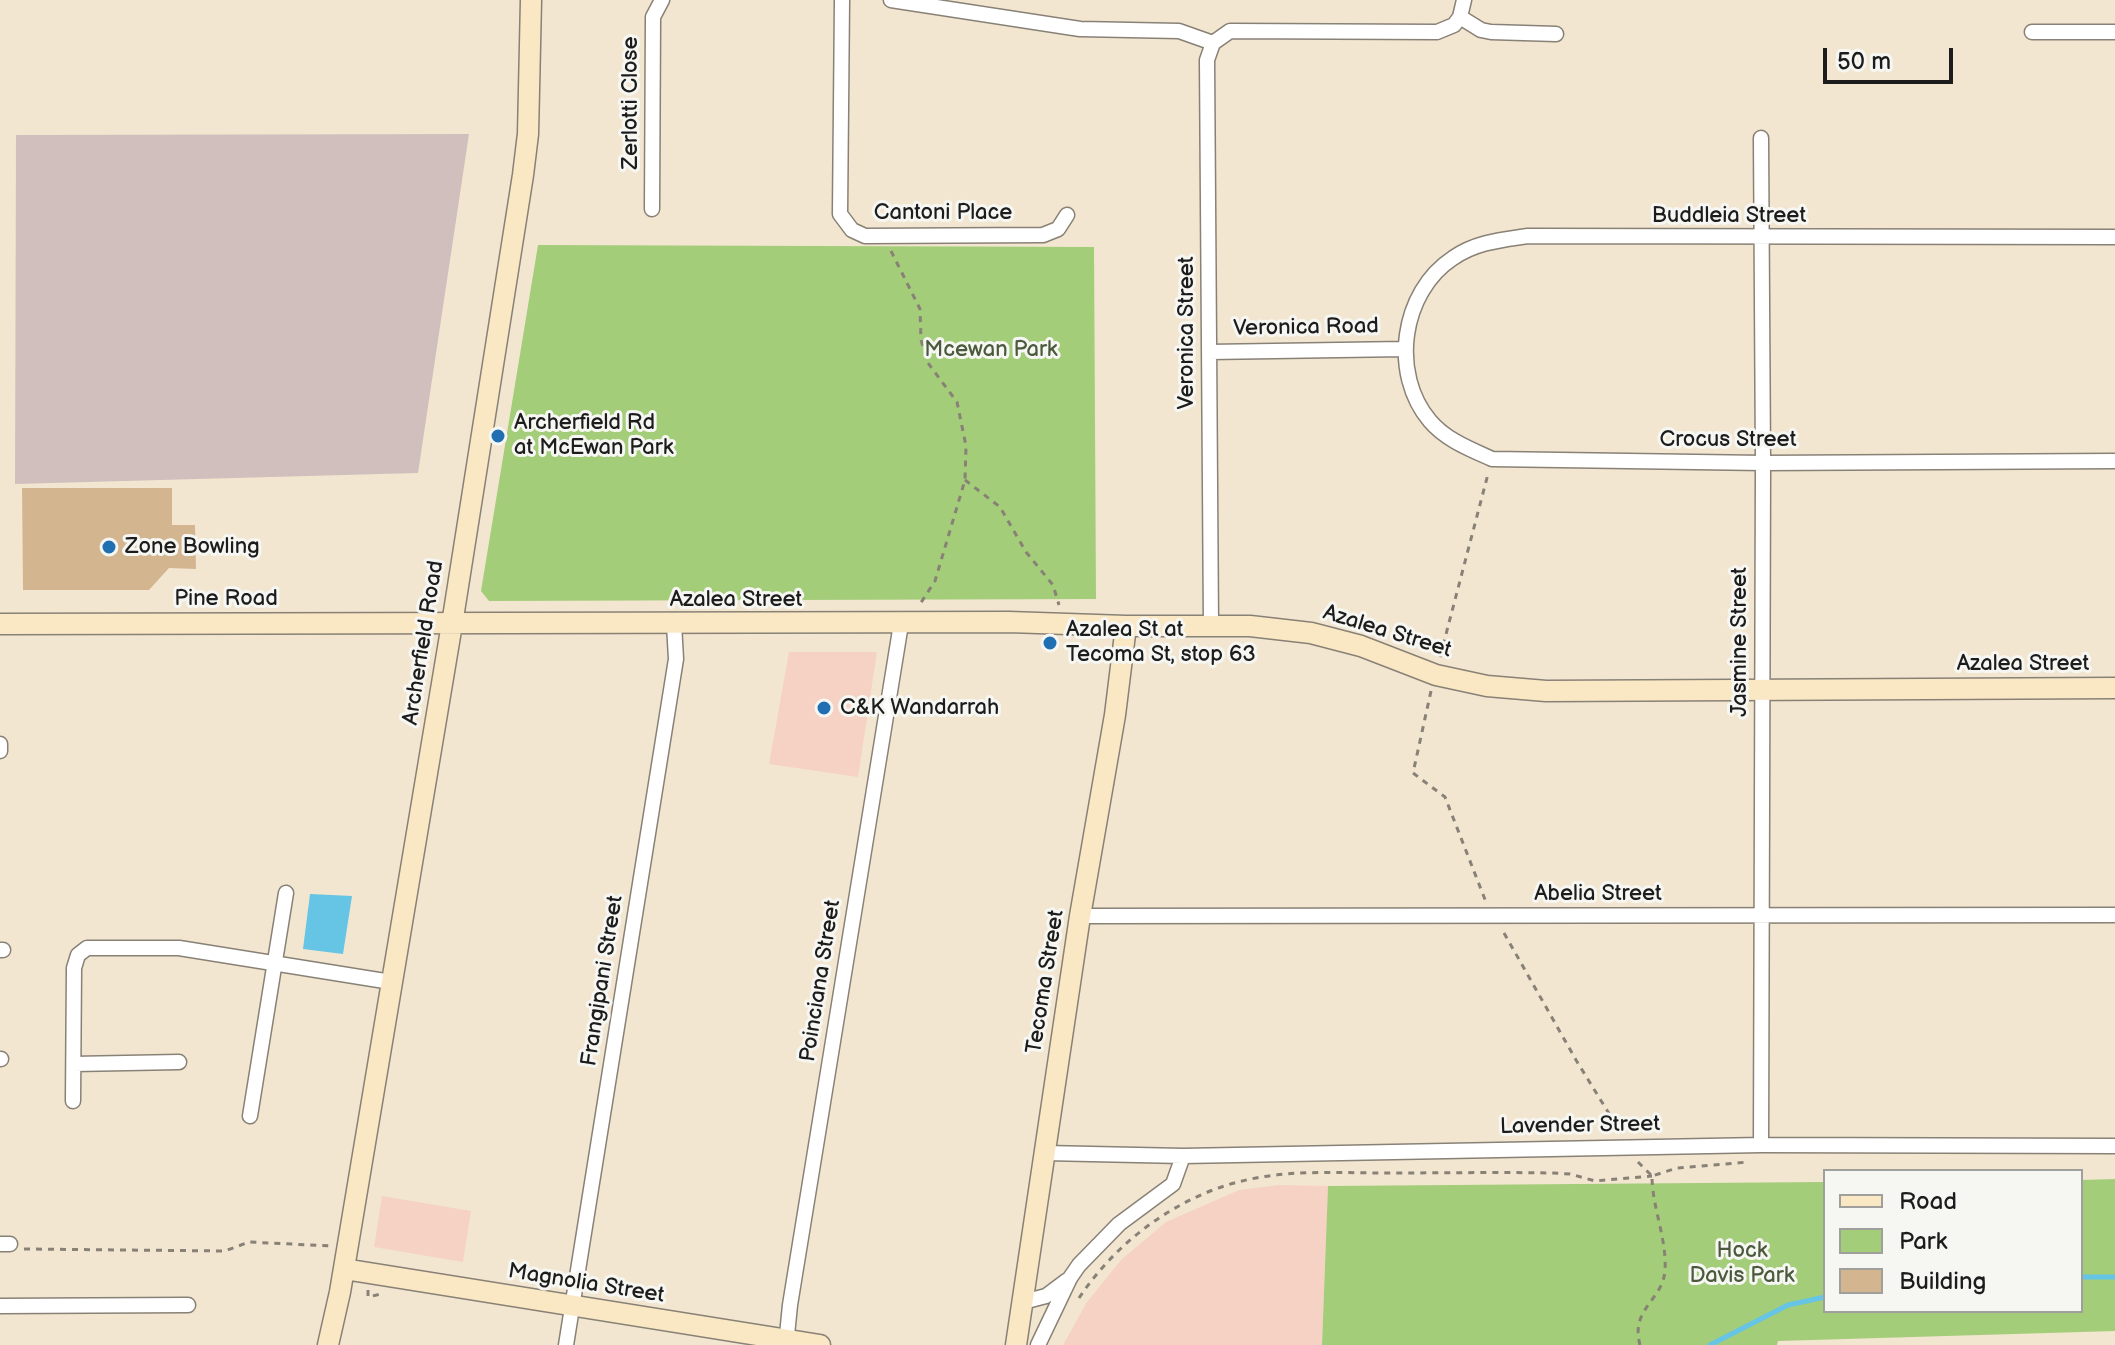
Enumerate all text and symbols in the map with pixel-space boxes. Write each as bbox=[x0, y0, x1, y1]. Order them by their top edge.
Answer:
scale bar bbox=[1827, 32, 1957, 82]
street label: Zerlotti Close bbox=[618, 37, 644, 169]
text: 50 m bbox=[1837, 47, 1891, 76]
street label: Cantoni Place bbox=[874, 200, 1012, 226]
street label: Buddleia Street bbox=[1652, 203, 1806, 229]
street label: Veronica Street bbox=[1174, 257, 1200, 409]
street label: Veronica Road bbox=[1233, 314, 1379, 342]
park label: Mcewan Park bbox=[924, 337, 1058, 363]
place label: Archerfield Rd at McEwan Park bbox=[514, 410, 673, 462]
marker: Archerfield Rd at McEwan Park bbox=[489, 427, 507, 445]
street label: Crocus Street bbox=[1660, 427, 1796, 453]
place label: Zone Bowling bbox=[125, 534, 260, 560]
marker: Zone Bowling bbox=[100, 538, 118, 556]
street label: Archerfield Road bbox=[398, 559, 450, 727]
street label: Jasmine Street bbox=[1727, 567, 1753, 717]
street label: Pine Road bbox=[174, 586, 278, 612]
street label: Azalea Street bbox=[670, 587, 802, 613]
street label: Azalea Street bbox=[1320, 600, 1454, 664]
place label: Azalea St at Tecoma St, stop 63 bbox=[1066, 617, 1256, 668]
marker: Azalea St at Tecoma St, stop 63 bbox=[1041, 634, 1059, 652]
street label: Azalea Street bbox=[1957, 651, 2089, 677]
place label: C&K Wandarrah bbox=[840, 695, 999, 721]
marker: C&K Wandarrah bbox=[815, 699, 833, 717]
street label: Abelia Street bbox=[1534, 881, 1662, 907]
street label: Frangipani Street bbox=[576, 894, 630, 1068]
street label: Poinciana Street bbox=[795, 898, 847, 1064]
street label: Tecoma Street bbox=[1022, 908, 1070, 1056]
street label: Lavender Street bbox=[1500, 1111, 1660, 1141]
legend bbox=[1823, 1169, 2083, 1313]
text: Road bbox=[1899, 1187, 1957, 1216]
text: Park bbox=[1899, 1227, 1947, 1256]
park label: Hock Davis Park bbox=[1690, 1238, 1794, 1290]
street label: Magnolia Street bbox=[506, 1259, 666, 1309]
text: Building bbox=[1899, 1267, 1986, 1296]

